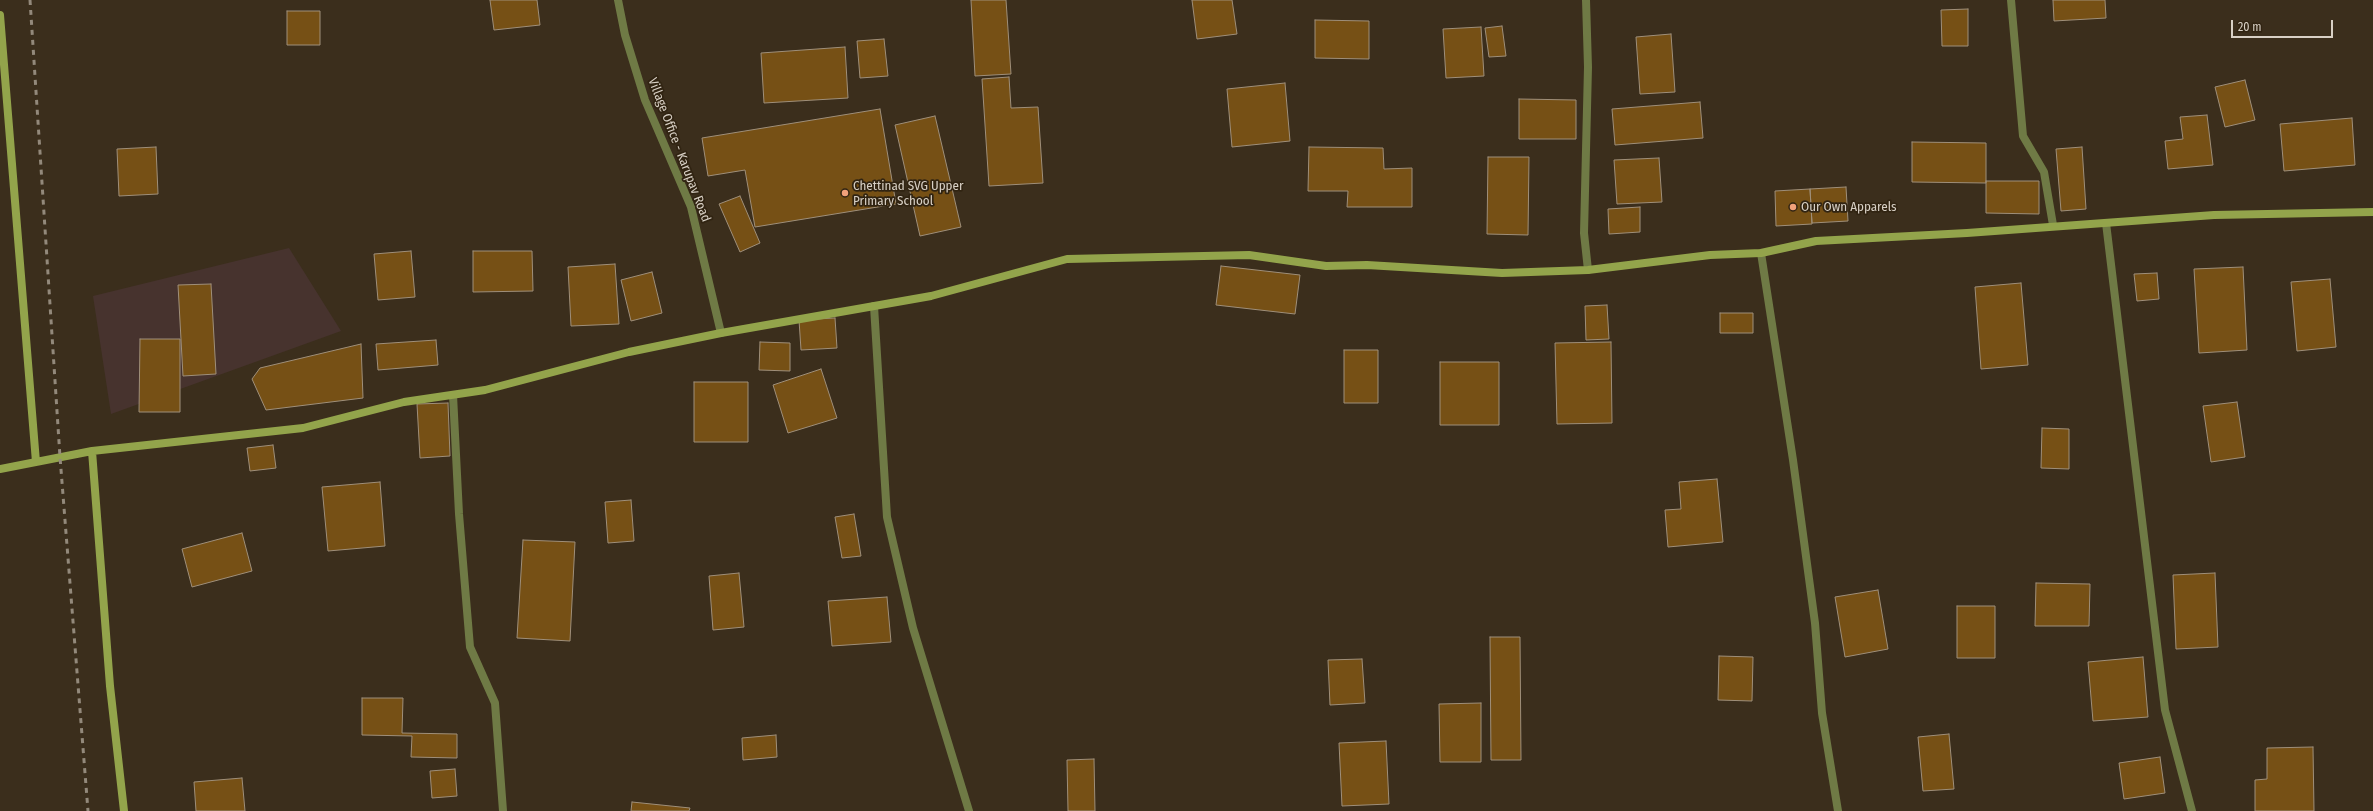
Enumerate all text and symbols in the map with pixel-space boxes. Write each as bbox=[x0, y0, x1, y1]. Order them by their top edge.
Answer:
scale bar bbox=[2233, 12, 2335, 38]
text: 20 m bbox=[2238, 20, 2262, 34]
street label: Village Office - Karupav Road bbox=[644, 76, 714, 224]
place label: Chettinad SVG Upper Primary School bbox=[853, 178, 963, 209]
marker: Chettinad SVG Upper Primary School bbox=[840, 188, 850, 198]
place label: Our Own Apparels bbox=[1801, 199, 1897, 215]
marker: Our Own Apparels bbox=[1788, 202, 1798, 212]

